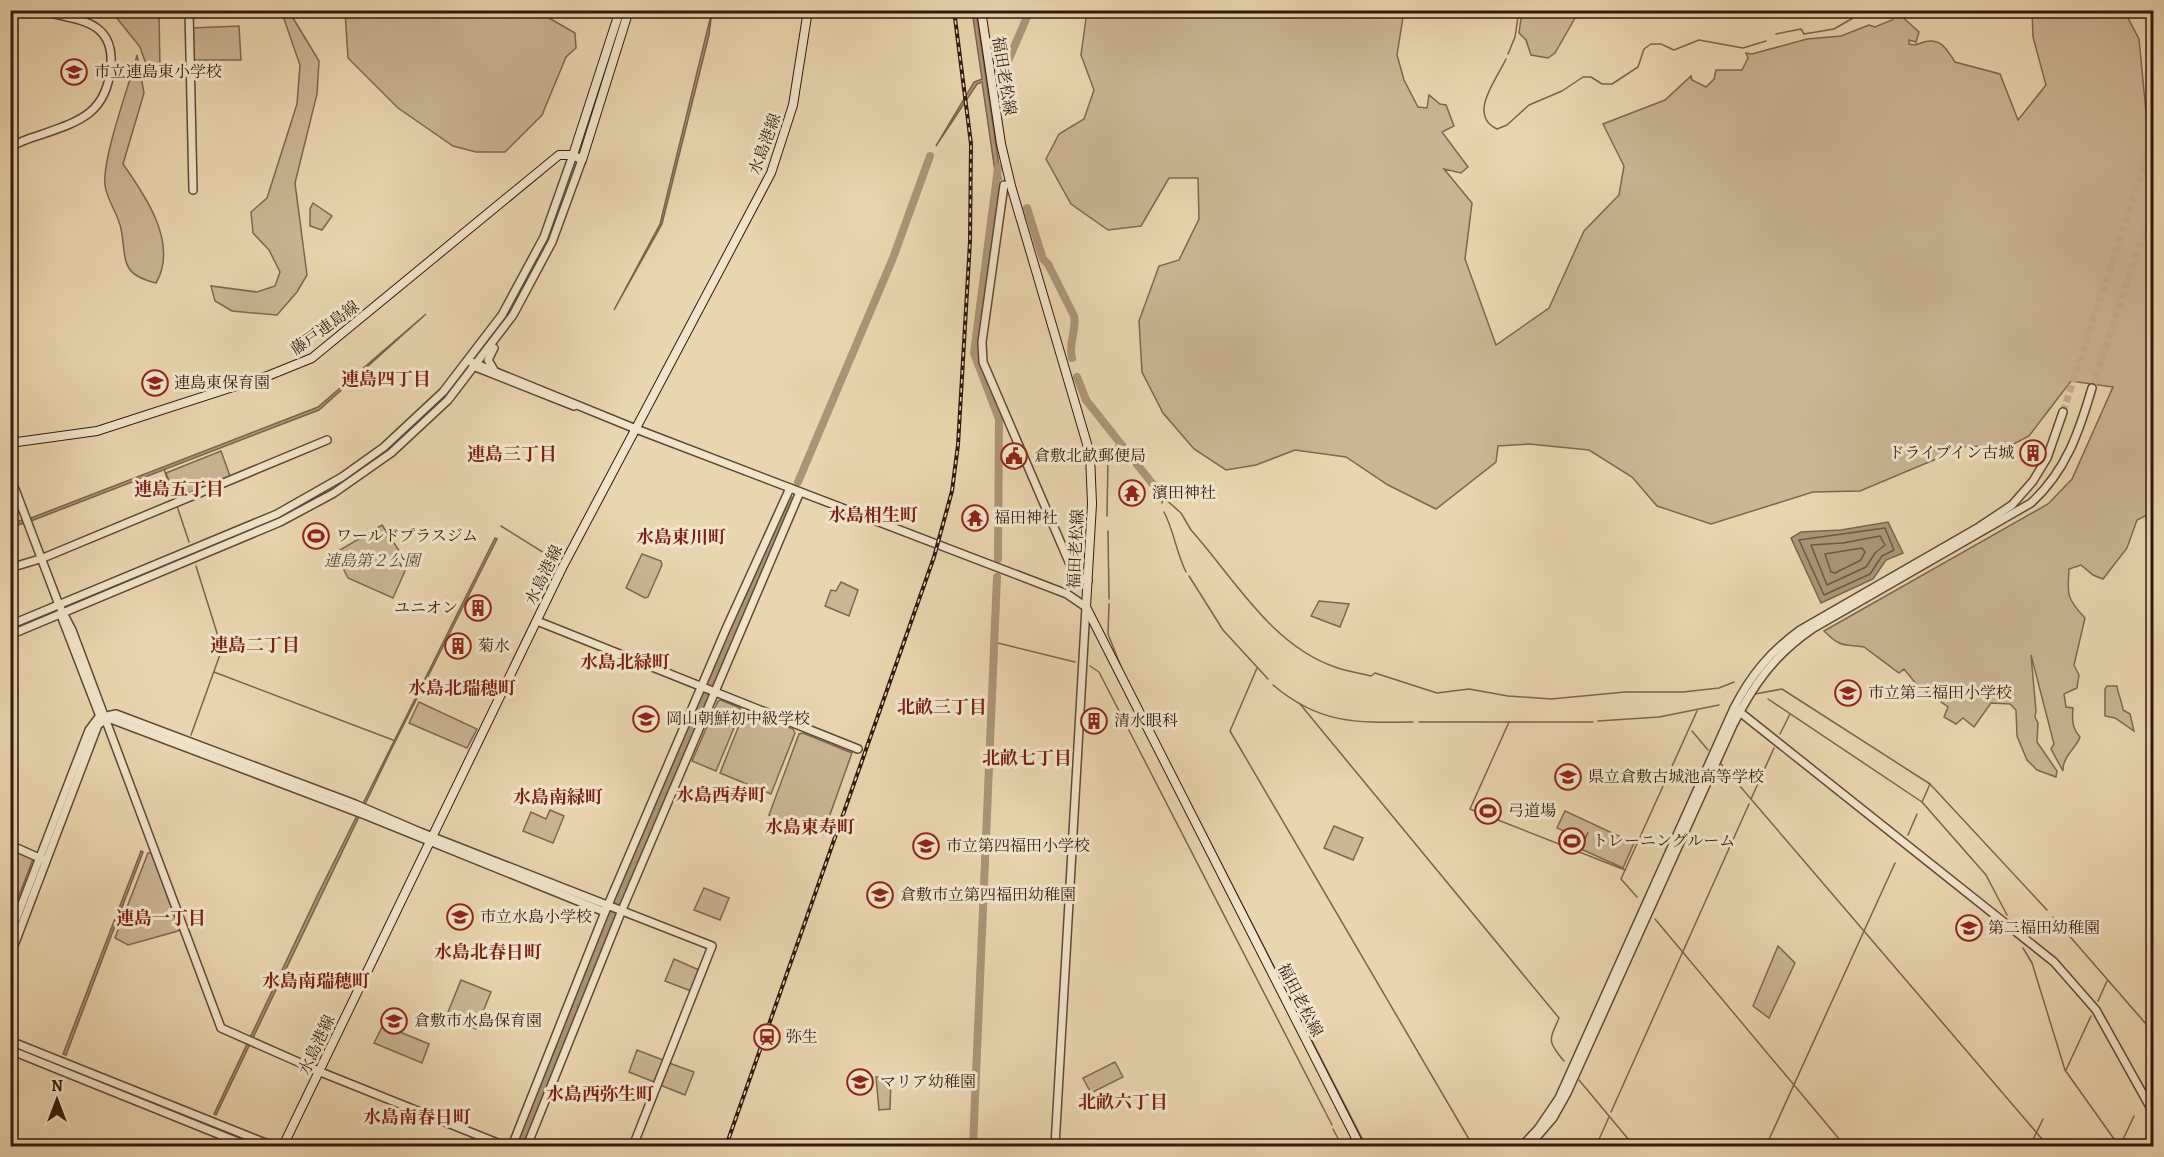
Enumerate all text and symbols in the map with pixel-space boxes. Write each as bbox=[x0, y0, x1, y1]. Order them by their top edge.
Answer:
street label: 福田老松線 bbox=[987, 35, 1021, 117]
school or university icon: 市立連島東小学校 bbox=[59, 57, 89, 87]
place label: 市立連島東小学校 bbox=[94, 61, 222, 83]
street label: 水島港線 bbox=[744, 110, 786, 178]
street label: 藤戸連島線 bbox=[286, 296, 364, 360]
district label: 連島四丁目 bbox=[341, 367, 431, 391]
school or university icon: 連島東保育園 bbox=[140, 368, 170, 398]
place label: 連島東保育園 bbox=[174, 372, 270, 394]
building icon: ドライブイン古城 bbox=[2018, 438, 2048, 468]
public building icon: 倉敷北畝郵便局 bbox=[999, 441, 1029, 471]
district label: 連島三丁目 bbox=[467, 442, 557, 466]
place label: ドライブイン古城 bbox=[1888, 442, 2014, 464]
place label: 倉敷北畝郵便局 bbox=[1034, 445, 1146, 467]
district label: 連島五丁目 bbox=[134, 477, 224, 501]
temple icon: 濱田神社 bbox=[1117, 478, 1147, 508]
place label: 濱田神社 bbox=[1152, 482, 1216, 504]
district label: 水島相生町 bbox=[828, 503, 918, 527]
temple icon: 福田神社 bbox=[960, 503, 990, 533]
place label: 福田神社 bbox=[994, 507, 1058, 529]
street label: 福田老松線 bbox=[1063, 508, 1089, 590]
sports icon: ワールドプラスジム bbox=[301, 521, 331, 551]
place label: ワールドプラスジム bbox=[336, 525, 478, 547]
district label: 水島東川町 bbox=[636, 525, 726, 549]
street label: 水島港線 bbox=[520, 541, 568, 609]
park label: 連島第２公園 bbox=[324, 550, 423, 572]
building icon: ユニオン bbox=[463, 593, 493, 623]
place label: ユニオン bbox=[394, 597, 458, 619]
building icon: 菊水 bbox=[443, 631, 473, 661]
district label: 連島二丁目 bbox=[210, 633, 300, 657]
place label: 菊水 bbox=[478, 635, 510, 657]
district label: 水島北緑町 bbox=[580, 650, 670, 674]
district label: 水島北瑞穂町 bbox=[408, 676, 516, 700]
school or university icon: 市立第二福田小学校 bbox=[1833, 678, 1863, 708]
place label: 市立第二福田小学校 bbox=[1868, 682, 2012, 704]
district label: 北畝三丁目 bbox=[897, 695, 987, 719]
school or university icon: 岡山朝鮮初中級学校 bbox=[631, 704, 661, 734]
building icon: 清水眼科 bbox=[1079, 706, 1109, 736]
place label: 岡山朝鮮初中級学校 bbox=[666, 708, 810, 730]
place label: 清水眼科 bbox=[1114, 710, 1178, 732]
district label: 北畝七丁目 bbox=[982, 746, 1072, 770]
school or university icon: 県立倉敷古城池高等学校 bbox=[1553, 762, 1583, 792]
place label: 県立倉敷古城池高等学校 bbox=[1588, 766, 1764, 788]
district label: 水島西寿町 bbox=[676, 783, 766, 807]
district label: 水島南緑町 bbox=[513, 785, 603, 809]
sports icon: 弓道場 bbox=[1473, 796, 1503, 826]
place label: 弓道場 bbox=[1508, 800, 1556, 822]
district label: 水島東寿町 bbox=[765, 815, 855, 839]
sports icon: トレーニングルーム bbox=[1557, 826, 1587, 856]
place label: トレーニングルーム bbox=[1592, 830, 1735, 852]
school or university icon: 市立第四福田小学校 bbox=[911, 831, 941, 861]
place label: 市立第四福田小学校 bbox=[946, 835, 1090, 857]
school or university icon: 倉敷市立第四福田幼稚園 bbox=[865, 880, 895, 910]
place label: 倉敷市立第四福田幼稚園 bbox=[900, 884, 1076, 906]
school or university icon: 市立水島小学校 bbox=[445, 902, 475, 932]
district label: 連島一丁目 bbox=[116, 906, 206, 930]
place label: 市立水島小学校 bbox=[480, 906, 592, 928]
school or university icon: 第二福田幼稚園 bbox=[1954, 913, 1984, 943]
place label: 第二福田幼稚園 bbox=[1988, 917, 2100, 939]
district label: 水島北春日町 bbox=[434, 940, 542, 964]
street label: 福田老松線 bbox=[1272, 959, 1328, 1041]
district label: 水島南瑞穂町 bbox=[262, 969, 370, 993]
school or university icon: 倉敷市水島保育園 bbox=[379, 1006, 409, 1036]
place label: 倉敷市水島保育園 bbox=[414, 1010, 542, 1032]
street label: 水島港線 bbox=[294, 1011, 340, 1079]
station icon: 弥生 bbox=[752, 1022, 782, 1052]
place label: 弥生 bbox=[786, 1026, 818, 1048]
school or university icon: マリア幼稚園 bbox=[845, 1067, 875, 1097]
north arrow bbox=[27, 1070, 87, 1130]
place label: マリア幼稚園 bbox=[880, 1071, 976, 1093]
text: N bbox=[51, 1075, 63, 1097]
district label: 水島西弥生町 bbox=[546, 1082, 654, 1106]
district label: 北畝六丁目 bbox=[1078, 1090, 1168, 1114]
district label: 水島南春日町 bbox=[363, 1105, 471, 1129]

